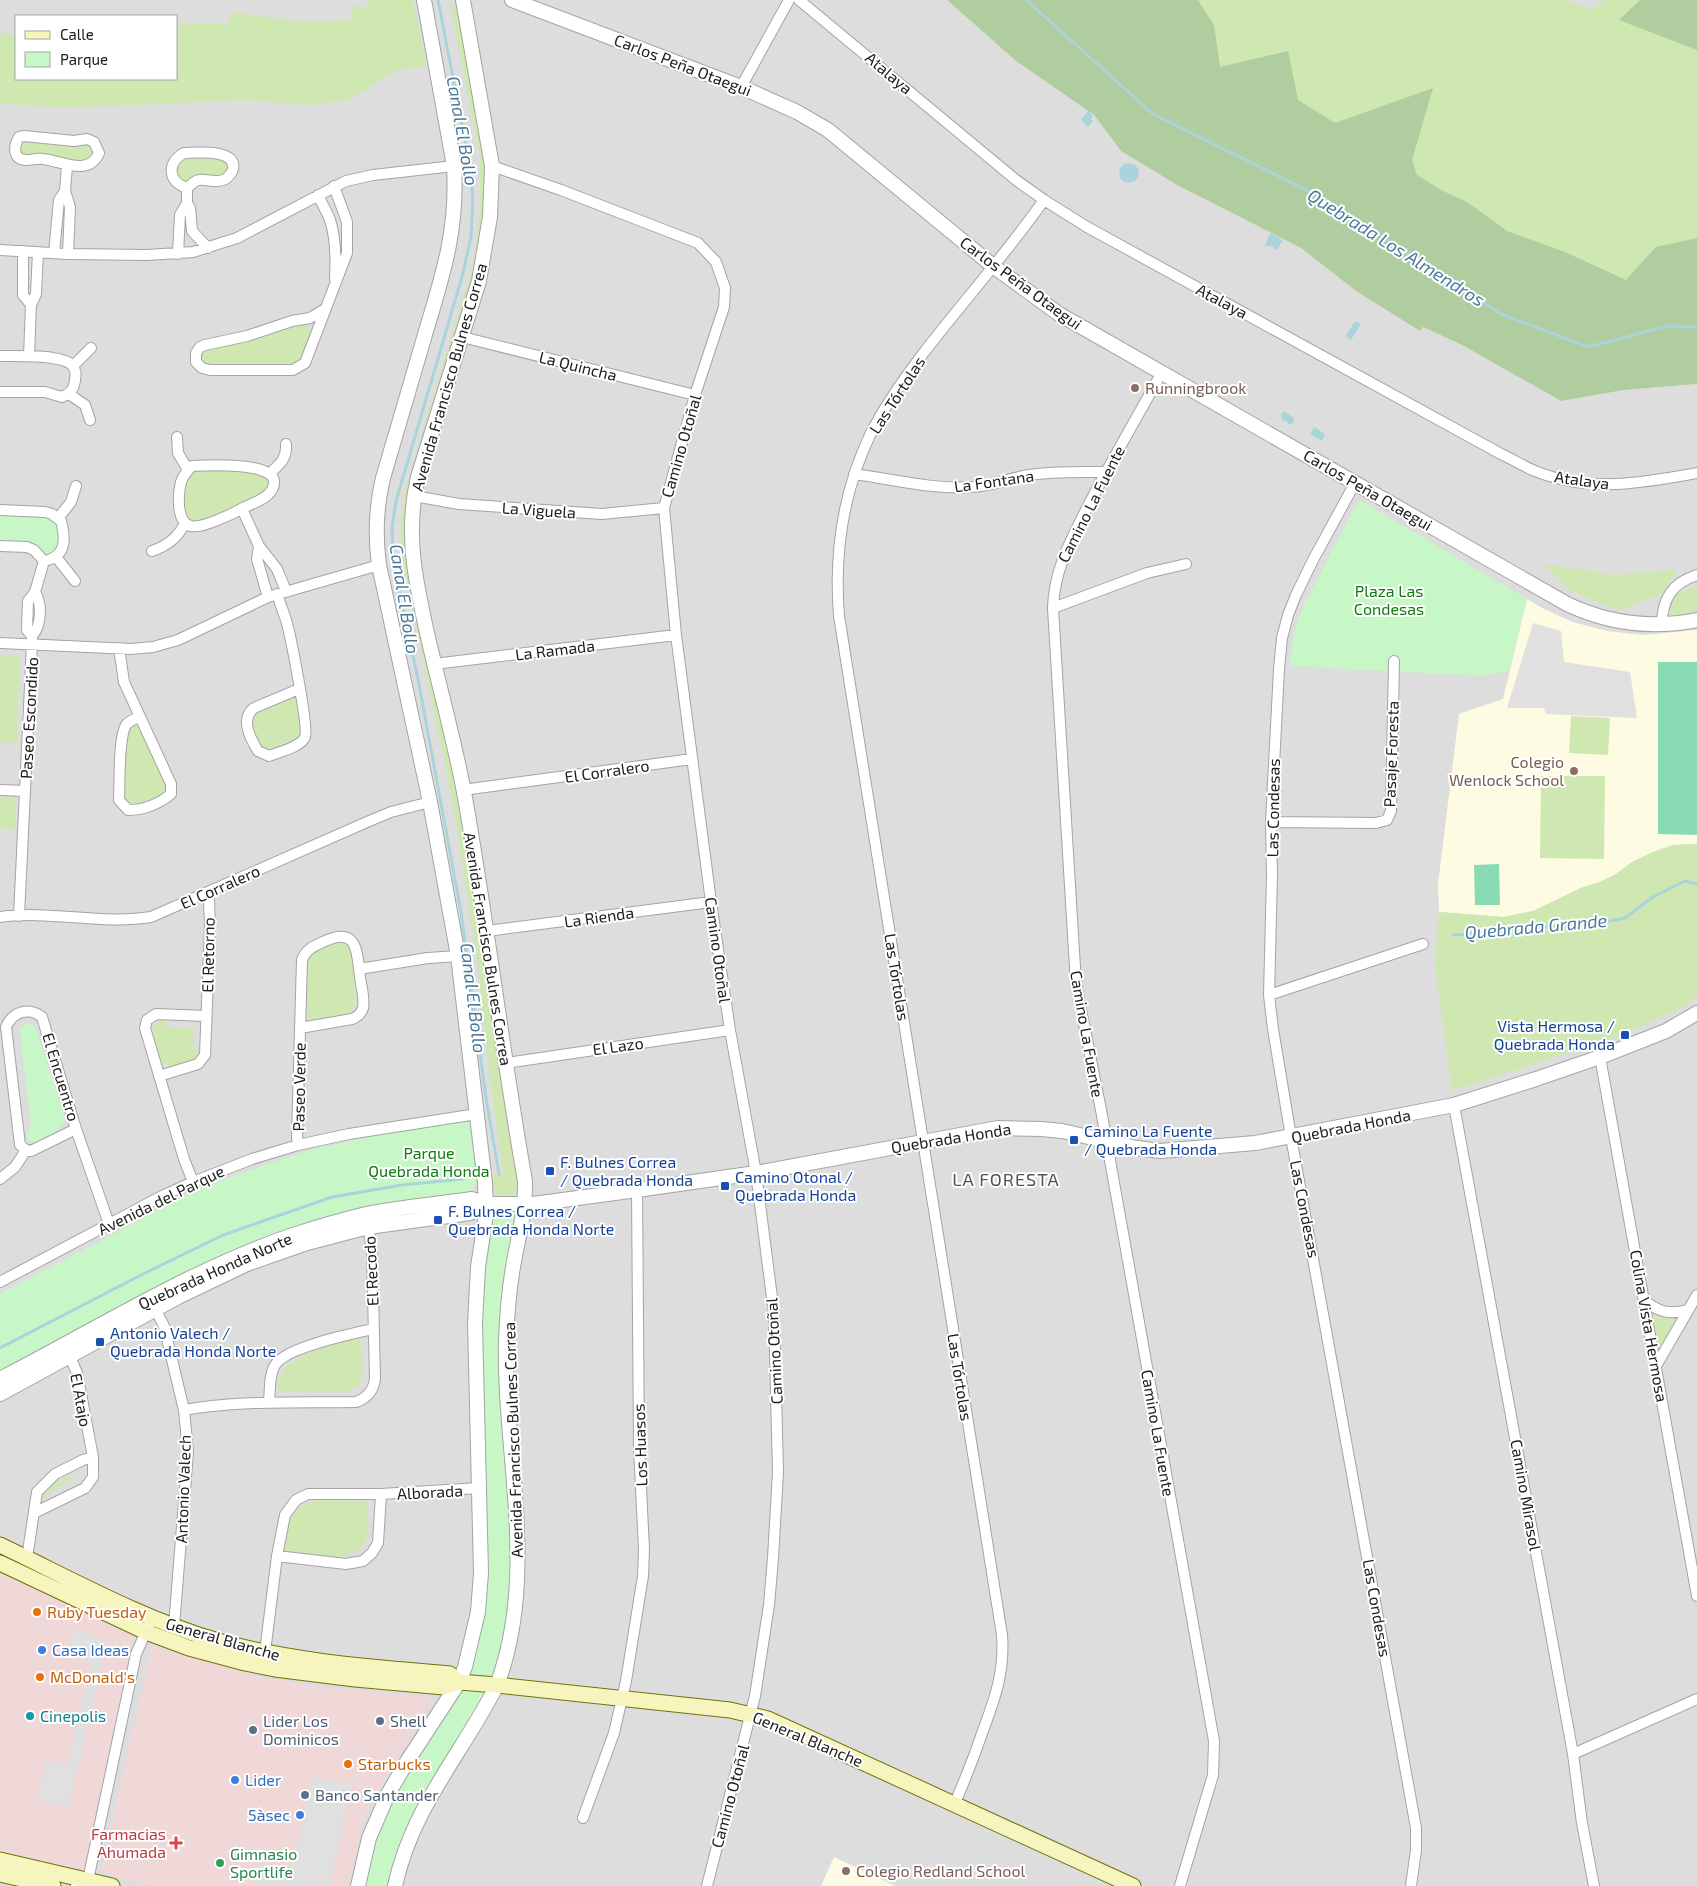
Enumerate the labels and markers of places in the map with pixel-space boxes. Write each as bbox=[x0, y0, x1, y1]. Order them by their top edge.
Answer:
place label: Runningbrook bbox=[1145, 378, 1246, 397]
marker: Runningbrook bbox=[1129, 382, 1141, 394]
place label: Colegio Wenlock School bbox=[1449, 752, 1564, 789]
marker: Colegio Wenlock School bbox=[1568, 765, 1580, 777]
place label: Vista Hermosa / Quebrada Honda bbox=[1494, 1016, 1615, 1054]
marker: Vista Hermosa / Quebrada Honda bbox=[1619, 1029, 1631, 1041]
place label: Camino La Fuente / Quebrada Honda bbox=[1084, 1121, 1217, 1159]
marker: Camino La Fuente / Quebrada Honda bbox=[1068, 1134, 1080, 1146]
place label: F. Bulnes Correa / Quebrada Honda bbox=[560, 1152, 693, 1190]
marker: F. Bulnes Correa / Quebrada Honda bbox=[544, 1165, 556, 1177]
place label: Camino Otonal / Quebrada Honda bbox=[735, 1167, 856, 1205]
marker: Camino Otonal / Quebrada Honda bbox=[719, 1180, 731, 1192]
place label: F. Bulnes Correa / Quebrada Honda Norte bbox=[448, 1201, 614, 1239]
marker: F. Bulnes Correa / Quebrada Honda Norte bbox=[432, 1214, 444, 1226]
place label: Antonio Valech / Quebrada Honda Norte bbox=[110, 1323, 276, 1361]
marker: Antonio Valech / Quebrada Honda Norte bbox=[94, 1336, 106, 1348]
place label: Ruby Tuesday bbox=[47, 1602, 147, 1621]
marker: Ruby Tuesday bbox=[31, 1606, 43, 1618]
place label: Casa Ideas bbox=[52, 1640, 129, 1659]
marker: Casa Ideas bbox=[36, 1644, 48, 1656]
place label: McDonald's bbox=[50, 1667, 135, 1686]
marker: McDonald's bbox=[34, 1671, 46, 1683]
place label: Cinepolis bbox=[40, 1706, 106, 1725]
marker: Cinepolis bbox=[24, 1710, 36, 1722]
place label: Lider Los Dominicos bbox=[263, 1711, 339, 1748]
place label: Shell bbox=[390, 1711, 427, 1730]
marker: Shell bbox=[374, 1715, 386, 1727]
marker: Lider Los Dominicos bbox=[247, 1724, 259, 1736]
place label: Starbucks bbox=[358, 1754, 431, 1773]
marker: Starbucks bbox=[342, 1758, 354, 1770]
place label: Lider bbox=[245, 1770, 282, 1789]
marker: Lider bbox=[229, 1774, 241, 1786]
place label: Banco Santander bbox=[315, 1785, 439, 1804]
marker: Banco Santander bbox=[299, 1789, 311, 1801]
place label: 5àsec bbox=[248, 1805, 290, 1824]
marker: 5àsec bbox=[294, 1809, 306, 1821]
place label: Farmacias Ahumada bbox=[91, 1824, 166, 1861]
marker: Farmacias Ahumada bbox=[170, 1837, 182, 1849]
place label: Gimnasio Sportlife bbox=[230, 1844, 297, 1881]
marker: Gimnasio Sportlife bbox=[214, 1857, 226, 1869]
place label: Colegio Redland School bbox=[856, 1861, 1026, 1880]
marker: Colegio Redland School bbox=[840, 1865, 852, 1877]

